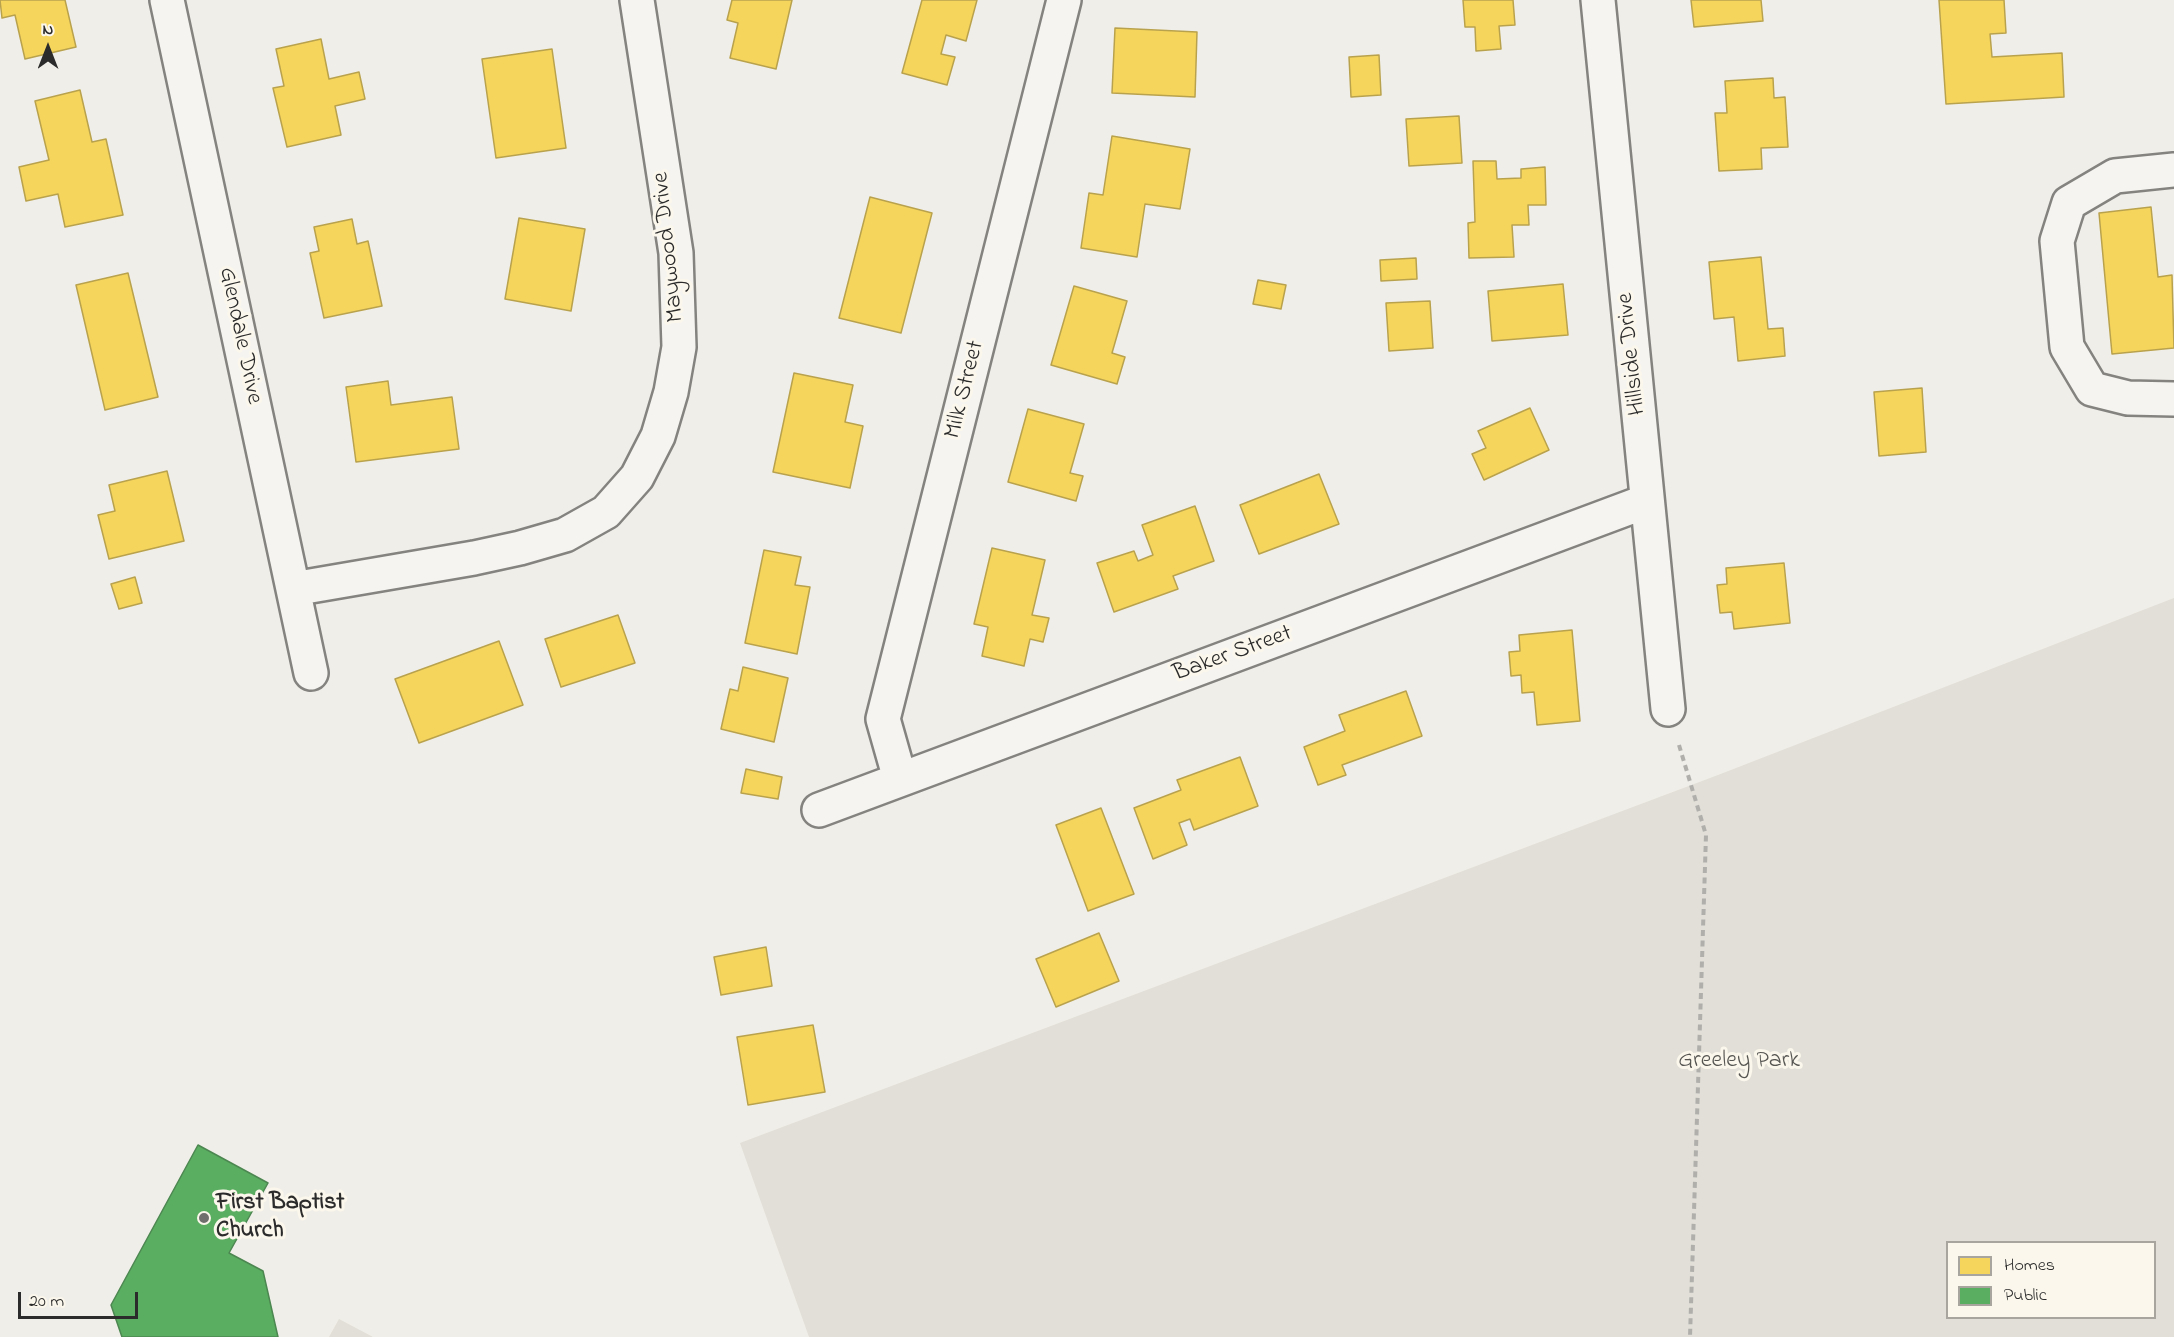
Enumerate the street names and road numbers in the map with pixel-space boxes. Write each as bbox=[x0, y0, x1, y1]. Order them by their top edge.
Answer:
street label: Maywood Drive bbox=[648, 170, 692, 324]
street label: Glendale Drive bbox=[210, 265, 268, 407]
street label: Hillside Drive bbox=[1612, 291, 1654, 417]
street label: Milk Street bbox=[940, 338, 992, 442]
street label: Baker Street bbox=[1170, 620, 1296, 690]

